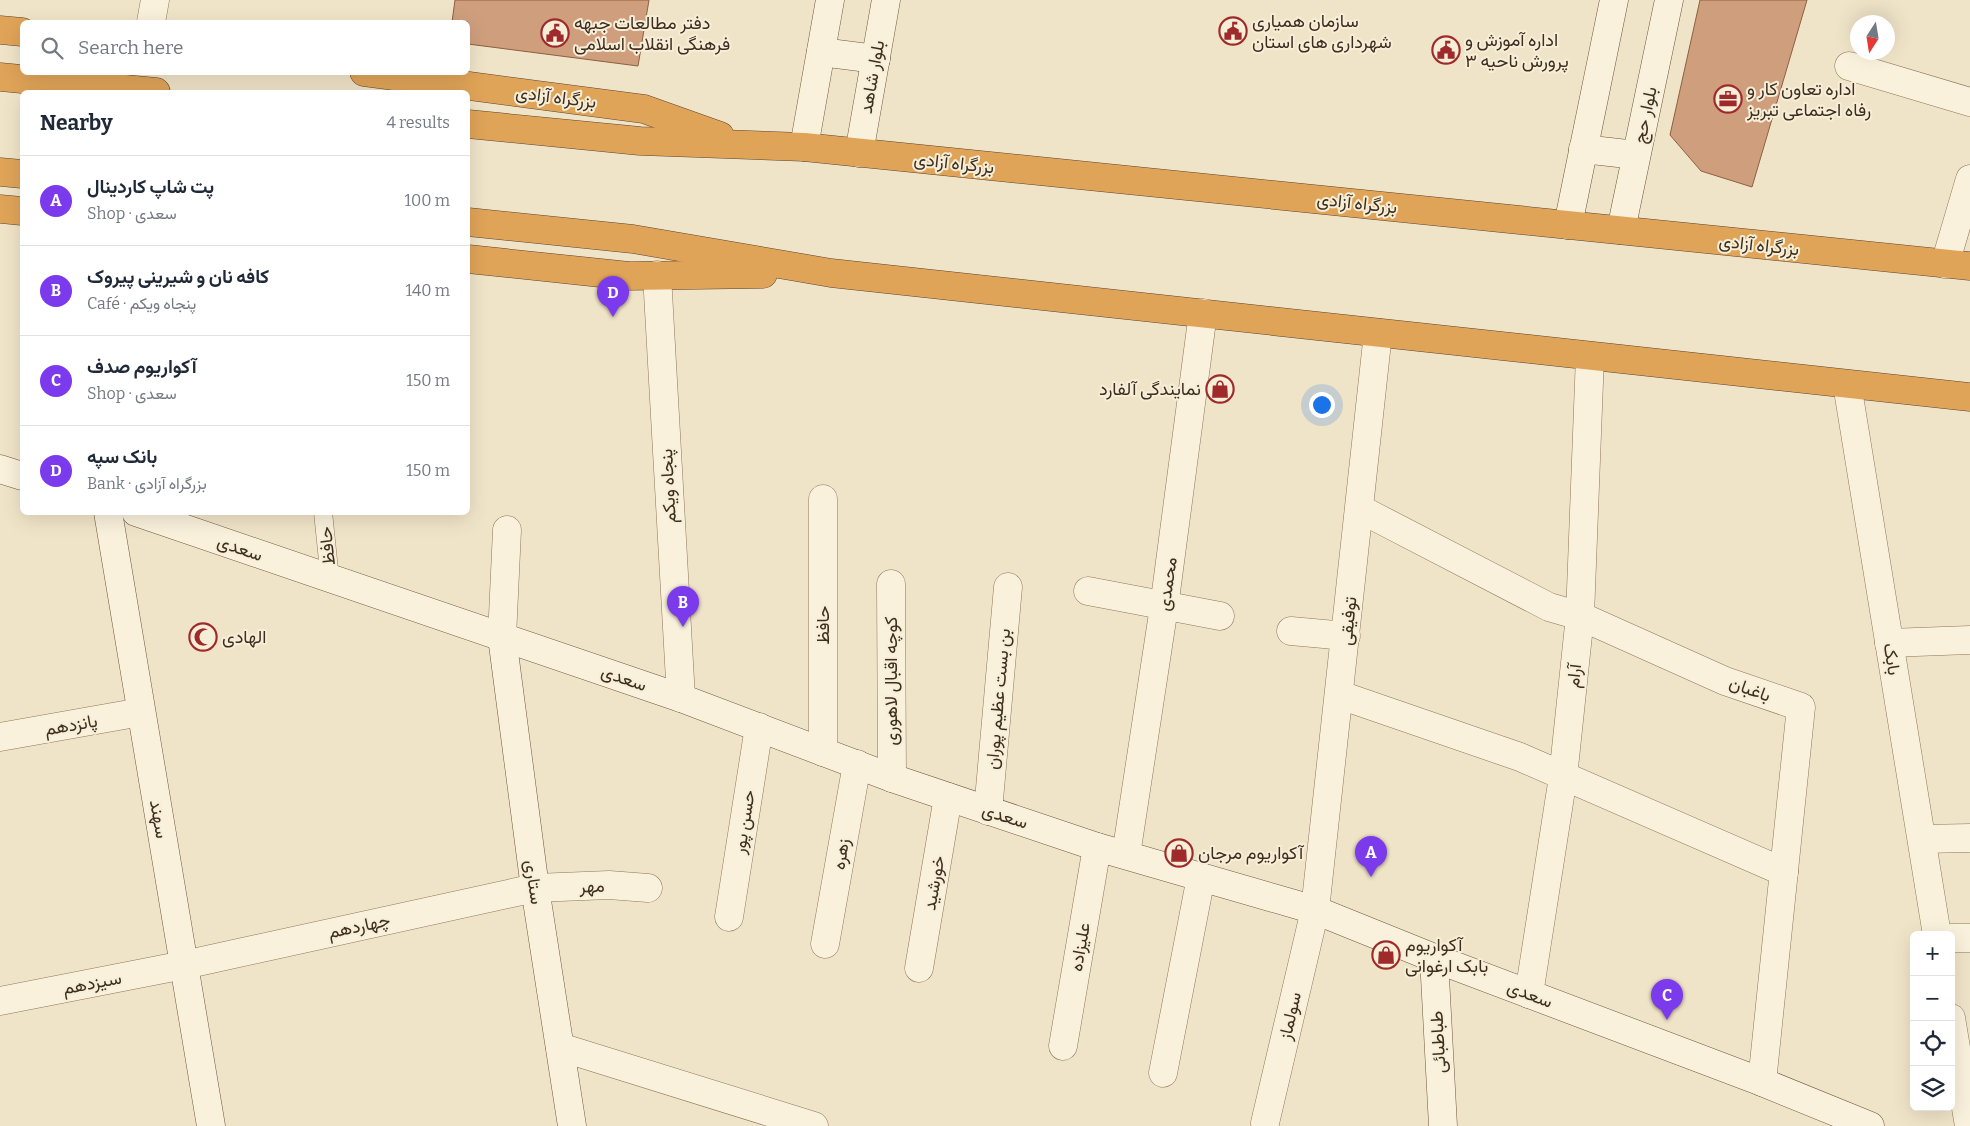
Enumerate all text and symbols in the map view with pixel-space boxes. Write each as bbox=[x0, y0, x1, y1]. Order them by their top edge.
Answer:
place label: سازمان همیاری شهرداری های استان bbox=[1252, 10, 1392, 53]
place label: دفتر مطالعات جبهه فرهنگی انقلاب اسلامی bbox=[574, 12, 730, 55]
north arrow bbox=[1850, 15, 1895, 60]
public building icon: سازمان همیاری شهرداری های استان bbox=[1218, 16, 1248, 46]
public building icon: دفتر مطالعات جبهه فرهنگی انقلاب اسلامی bbox=[540, 18, 570, 48]
search box bbox=[20, 20, 470, 75]
place label: اداره آموزش و پرورش ناحیه ۳ bbox=[1465, 29, 1569, 73]
icon: search bbox=[38, 34, 66, 62]
public building icon: اداره آموزش و پرورش ناحیه ۳ bbox=[1431, 35, 1461, 65]
text: Search here bbox=[78, 36, 183, 59]
street label: بلوار شاهد bbox=[855, 39, 889, 115]
place label: اداره تعاون کار و رفاه اجتماعی تبریز bbox=[1746, 78, 1871, 121]
street label: بزرگراه آزادی bbox=[514, 81, 598, 113]
office icon: اداره تعاون کار و رفاه اجتماعی تبریز bbox=[1713, 84, 1743, 114]
street label: بلوار حج bbox=[1628, 85, 1663, 146]
text: Nearby bbox=[40, 110, 113, 136]
text: 4 results bbox=[387, 113, 450, 132]
street label: بزرگراه آزادی bbox=[913, 148, 995, 178]
text: پت شاپ کاردینال bbox=[87, 175, 214, 198]
street label: بزرگراه آزادی bbox=[1316, 188, 1398, 218]
text: A bbox=[50, 191, 62, 210]
text: 100 m bbox=[405, 191, 450, 210]
text: Shop · سعدی bbox=[87, 204, 177, 223]
street label: بزرگراه آزادی bbox=[1718, 230, 1800, 260]
text: کافه نان و شیرینی پیروک bbox=[87, 265, 269, 288]
pin: D bbox=[597, 276, 629, 317]
text: B bbox=[51, 281, 61, 300]
text: 140 m bbox=[405, 281, 450, 300]
text: Café · پنجاه ویکم bbox=[87, 294, 196, 313]
text: آکواریوم صدف bbox=[87, 355, 197, 378]
text: C bbox=[51, 371, 61, 390]
text: 150 m bbox=[406, 371, 450, 390]
shop icon: نمایندگی آلفارد bbox=[1205, 374, 1235, 404]
place label: نمایندگی آلفارد bbox=[1099, 378, 1201, 400]
text: Shop · سعدی bbox=[87, 384, 177, 403]
your location bbox=[1309, 392, 1335, 418]
text: بانک سپه bbox=[87, 445, 157, 468]
street label: پنجاه ویکم bbox=[655, 448, 682, 524]
text: D bbox=[50, 461, 62, 480]
text: 150 m bbox=[406, 461, 450, 480]
text: Bank · بزرگراه آزادی bbox=[87, 474, 207, 493]
street label: حافظ bbox=[314, 526, 340, 566]
street label: سعدی bbox=[214, 530, 266, 566]
street label: محمدی bbox=[1152, 555, 1182, 613]
pin: B bbox=[667, 586, 699, 627]
street label: توفیقی bbox=[1335, 596, 1361, 646]
street label: حافظ bbox=[812, 606, 834, 644]
street label: کوچه اقبال لاهوری bbox=[880, 616, 903, 746]
mosque icon: الهادی bbox=[188, 622, 218, 652]
place label: الهادی bbox=[222, 626, 266, 648]
street label: بن بست عظیم پوران bbox=[981, 627, 1016, 771]
street label: بابک bbox=[1879, 641, 1905, 677]
street label: سعدی bbox=[598, 660, 650, 696]
street label: آرام bbox=[1562, 661, 1587, 689]
street label: باغبان bbox=[1726, 671, 1774, 707]
street label: پانزدهم bbox=[43, 710, 99, 741]
street label: حسن پور bbox=[728, 788, 761, 857]
street label: سهند bbox=[145, 798, 173, 840]
street label: سعدی bbox=[979, 798, 1031, 834]
pin: A bbox=[1355, 836, 1387, 877]
street label: زهره bbox=[827, 837, 855, 871]
shop icon: آکواریوم مرجان bbox=[1164, 838, 1194, 868]
place label: آکواریوم مرجان bbox=[1198, 842, 1305, 865]
street label: خورشید bbox=[918, 854, 950, 912]
street label: ستاری bbox=[520, 858, 548, 906]
street label: مهر bbox=[578, 875, 605, 897]
street label: چهاردهم bbox=[326, 909, 392, 944]
street label: علیزاده bbox=[1065, 921, 1095, 973]
map controls bbox=[1910, 931, 1955, 1111]
button: + bbox=[1910, 931, 1955, 976]
place label: آکواریوم بابک ارغوانی bbox=[1405, 934, 1488, 977]
shop icon: آکواریوم بابک ارغوانی bbox=[1371, 940, 1401, 970]
street label: سیزدهم bbox=[61, 967, 123, 1000]
street label: سعدی bbox=[1504, 975, 1556, 1013]
button: − bbox=[1910, 976, 1955, 1021]
pin: C bbox=[1651, 979, 1683, 1020]
street label: سولماز bbox=[1274, 990, 1306, 1043]
street label: طباطبائی bbox=[1425, 1010, 1451, 1074]
button: locate bbox=[1910, 1021, 1955, 1066]
button: layers bbox=[1910, 1066, 1955, 1111]

